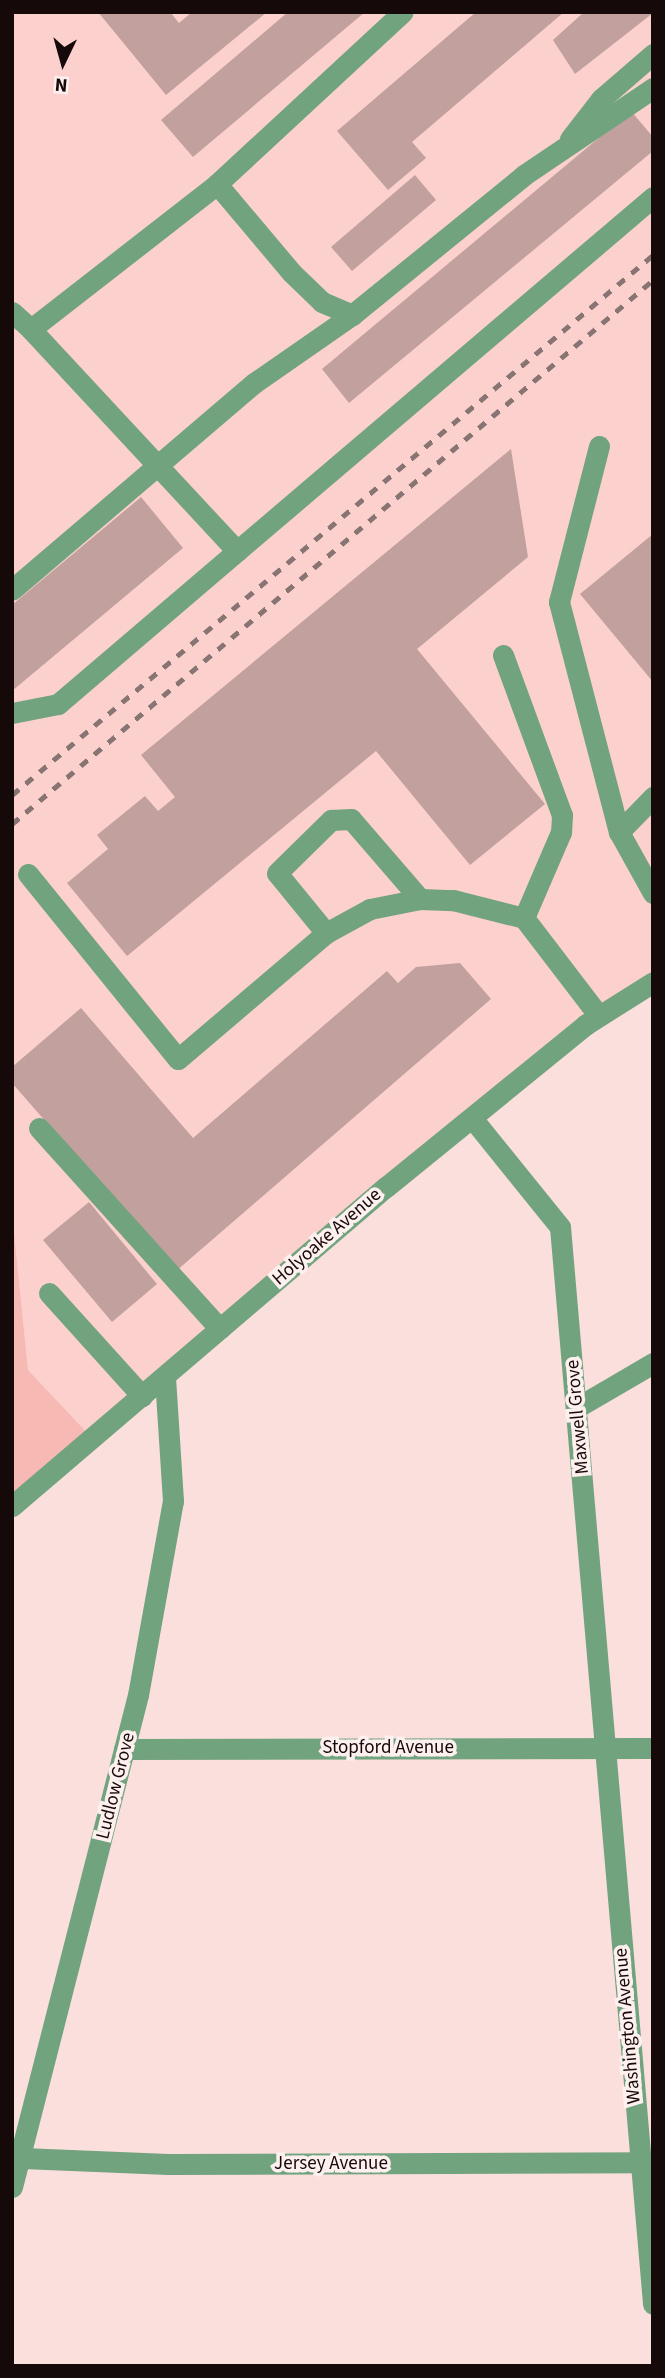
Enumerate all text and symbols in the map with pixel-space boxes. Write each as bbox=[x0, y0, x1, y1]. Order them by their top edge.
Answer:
north arrow bbox=[28, 28, 98, 98]
text: N bbox=[54, 70, 69, 98]
street label: Holyoake Avenue bbox=[268, 1184, 386, 1290]
street label: Maxwell Grove bbox=[562, 1359, 594, 1475]
street label: Ludlow Grove bbox=[92, 1730, 140, 1842]
street label: Stopford Avenue bbox=[322, 1737, 454, 1759]
street label: Washington Avenue bbox=[610, 1947, 646, 2105]
street label: Jersey Avenue bbox=[274, 2153, 388, 2175]

